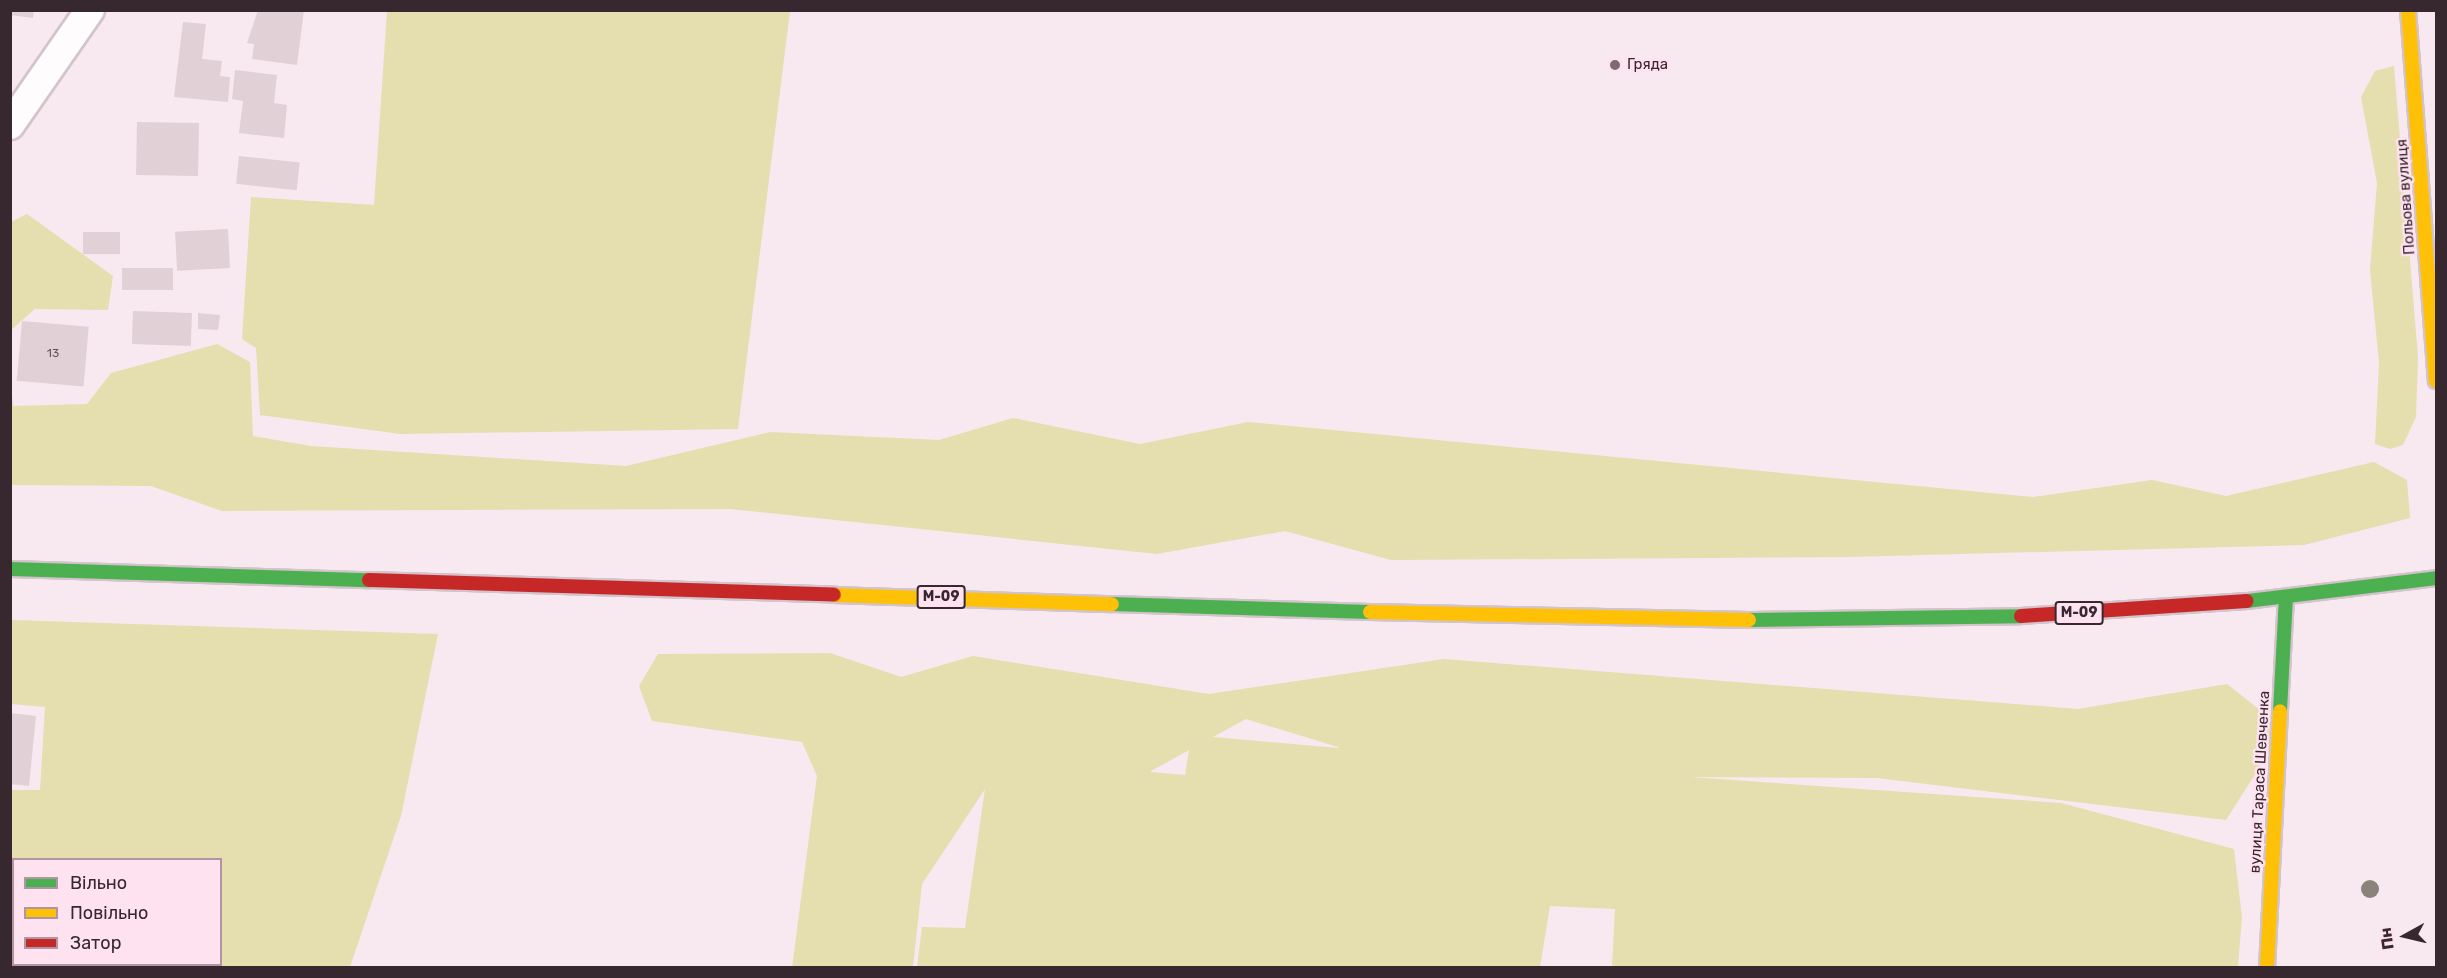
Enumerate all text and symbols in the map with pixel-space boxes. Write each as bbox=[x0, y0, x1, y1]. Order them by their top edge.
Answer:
place label: Гряда bbox=[1627, 56, 1668, 74]
marker: Гряда bbox=[1608, 58, 1622, 72]
street label: Польова вулиця bbox=[2393, 139, 2419, 255]
house number: 13 bbox=[47, 347, 59, 361]
road number: М-09 bbox=[916, 586, 966, 608]
road number: М-09 bbox=[2054, 602, 2104, 624]
street label: вулиця Тараса Шевченка bbox=[2246, 690, 2274, 874]
legend bbox=[12, 858, 222, 966]
text: Вільно bbox=[70, 872, 127, 894]
text: Повільно bbox=[70, 902, 148, 924]
north arrow bbox=[2375, 906, 2435, 966]
text: Пн bbox=[2376, 926, 2398, 951]
text: Затор bbox=[70, 932, 121, 954]

